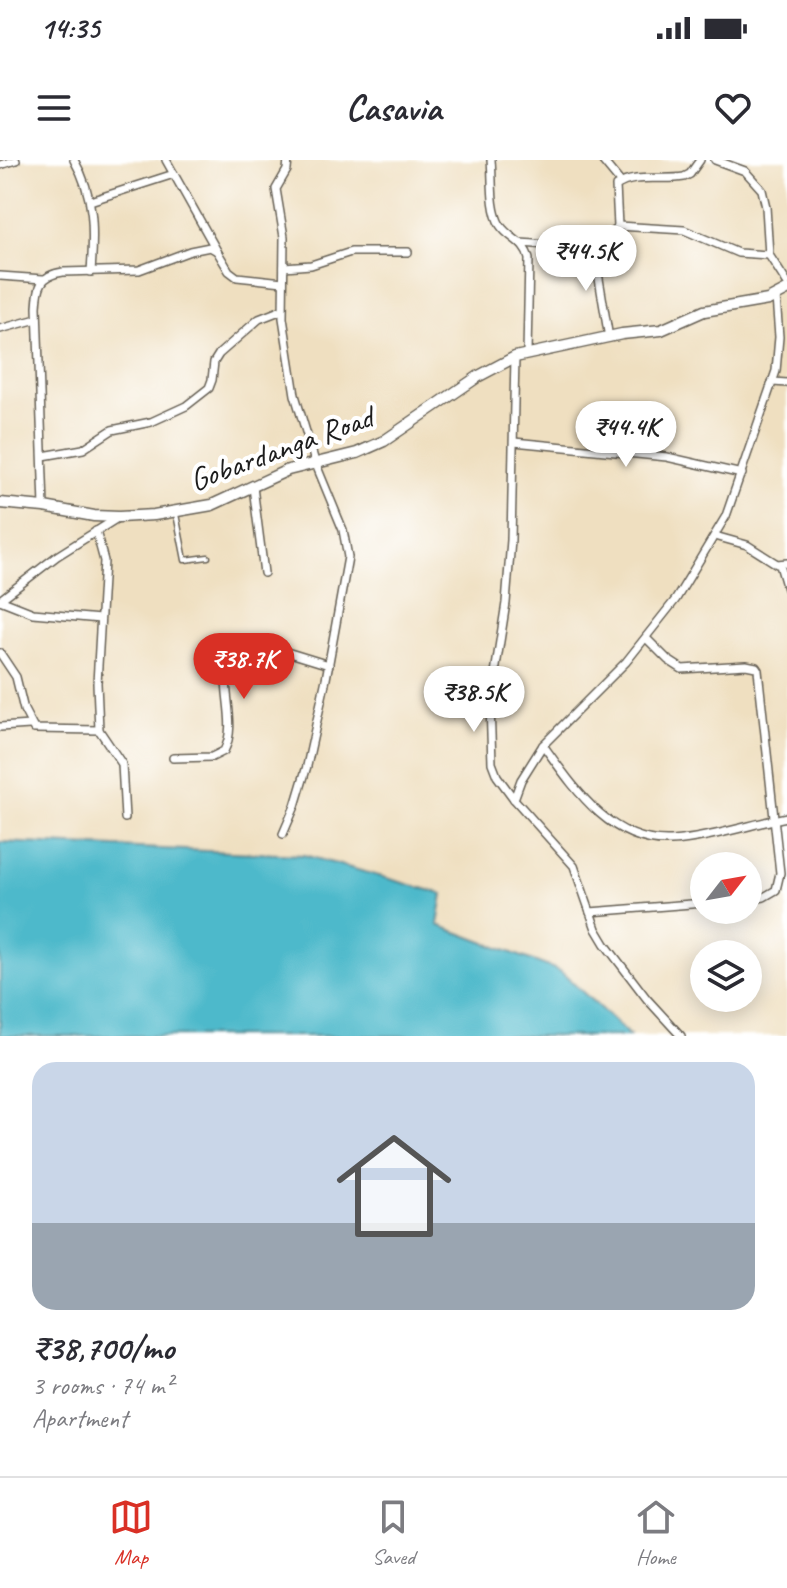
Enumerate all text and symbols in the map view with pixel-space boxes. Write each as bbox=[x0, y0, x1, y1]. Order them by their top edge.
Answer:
text: 14:35 bbox=[40, 9, 99, 47]
text: Casavia bbox=[346, 85, 441, 131]
icon: menu bbox=[32, 86, 76, 130]
icon: heart bbox=[711, 86, 755, 130]
pin: ₹44.5K bbox=[521, 225, 651, 293]
text: ₹44.5K bbox=[554, 234, 618, 267]
street label: Gobardanga Road bbox=[184, 395, 383, 501]
pin: ₹44.4K bbox=[561, 401, 691, 469]
text: ₹44.4K bbox=[593, 410, 659, 443]
pin: ₹38.7K bbox=[179, 633, 309, 701]
text: ₹38.7K bbox=[211, 642, 277, 675]
pin: ₹38.5K bbox=[409, 666, 539, 734]
text: ₹38.5K bbox=[442, 675, 506, 708]
north arrow bbox=[690, 852, 762, 924]
map controls bbox=[690, 852, 762, 1012]
button: layers bbox=[690, 940, 762, 1012]
icon: home bbox=[322, 1114, 466, 1258]
text: ₹38,700/mo bbox=[32, 1326, 174, 1369]
text: 3 rooms · 74 m² bbox=[32, 1369, 173, 1402]
text: Apartment bbox=[32, 1402, 128, 1435]
tab: Map bbox=[109, 1495, 153, 1571]
tab: Saved bbox=[371, 1495, 415, 1571]
tab: Home bbox=[634, 1495, 678, 1571]

